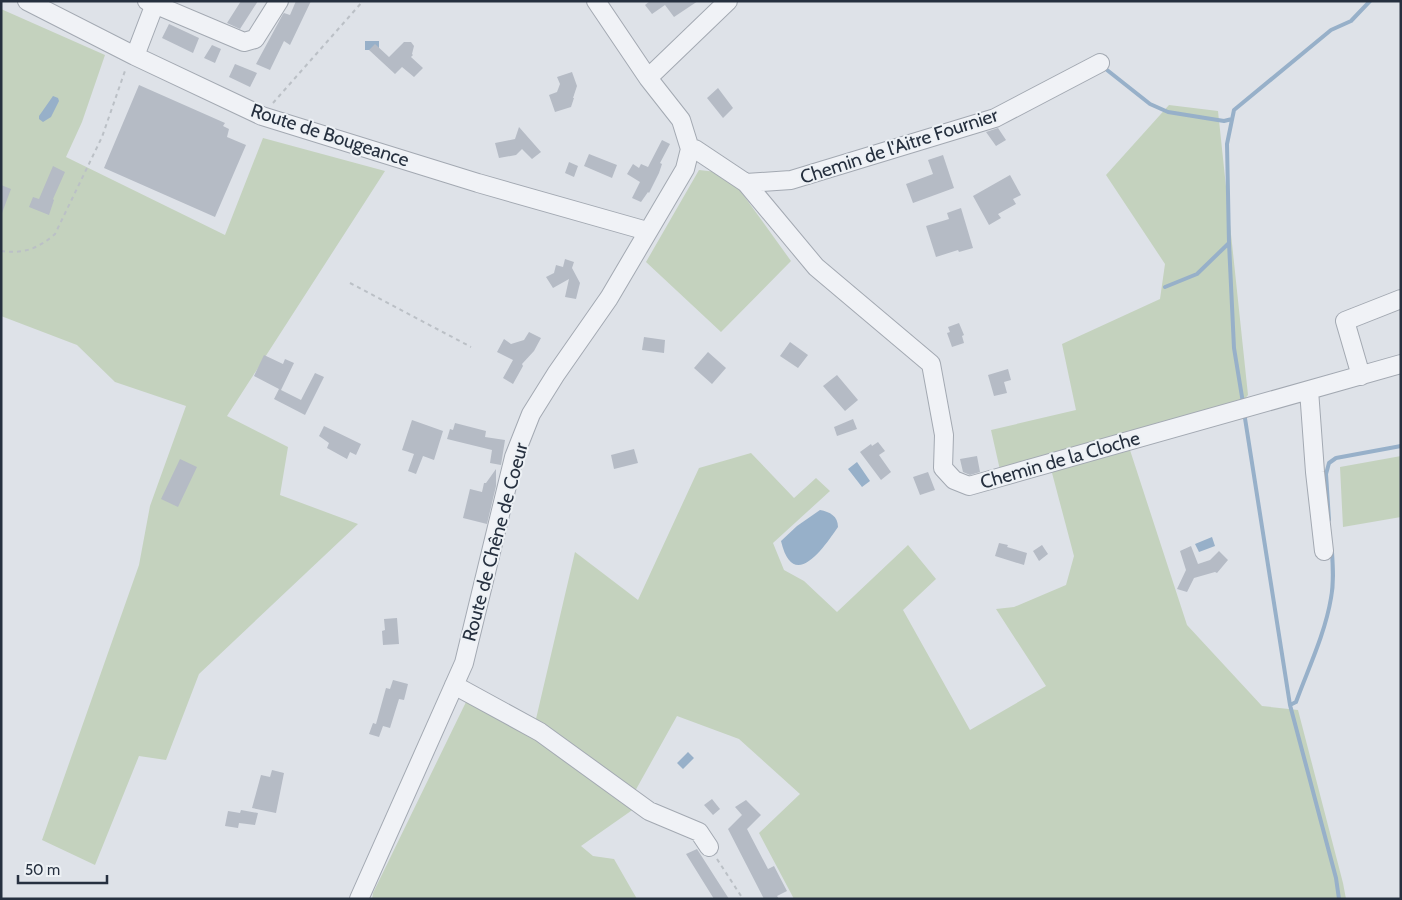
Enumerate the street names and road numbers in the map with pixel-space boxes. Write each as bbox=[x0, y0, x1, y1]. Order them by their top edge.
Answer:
street label: Route de Bougeance bbox=[248, 99, 412, 172]
street label: Chemin de l'Aitre Fournier bbox=[797, 103, 1001, 189]
street label: Chemin de la Cloche bbox=[978, 426, 1143, 494]
street label: Route de Chêne de Coeur bbox=[457, 440, 533, 644]

